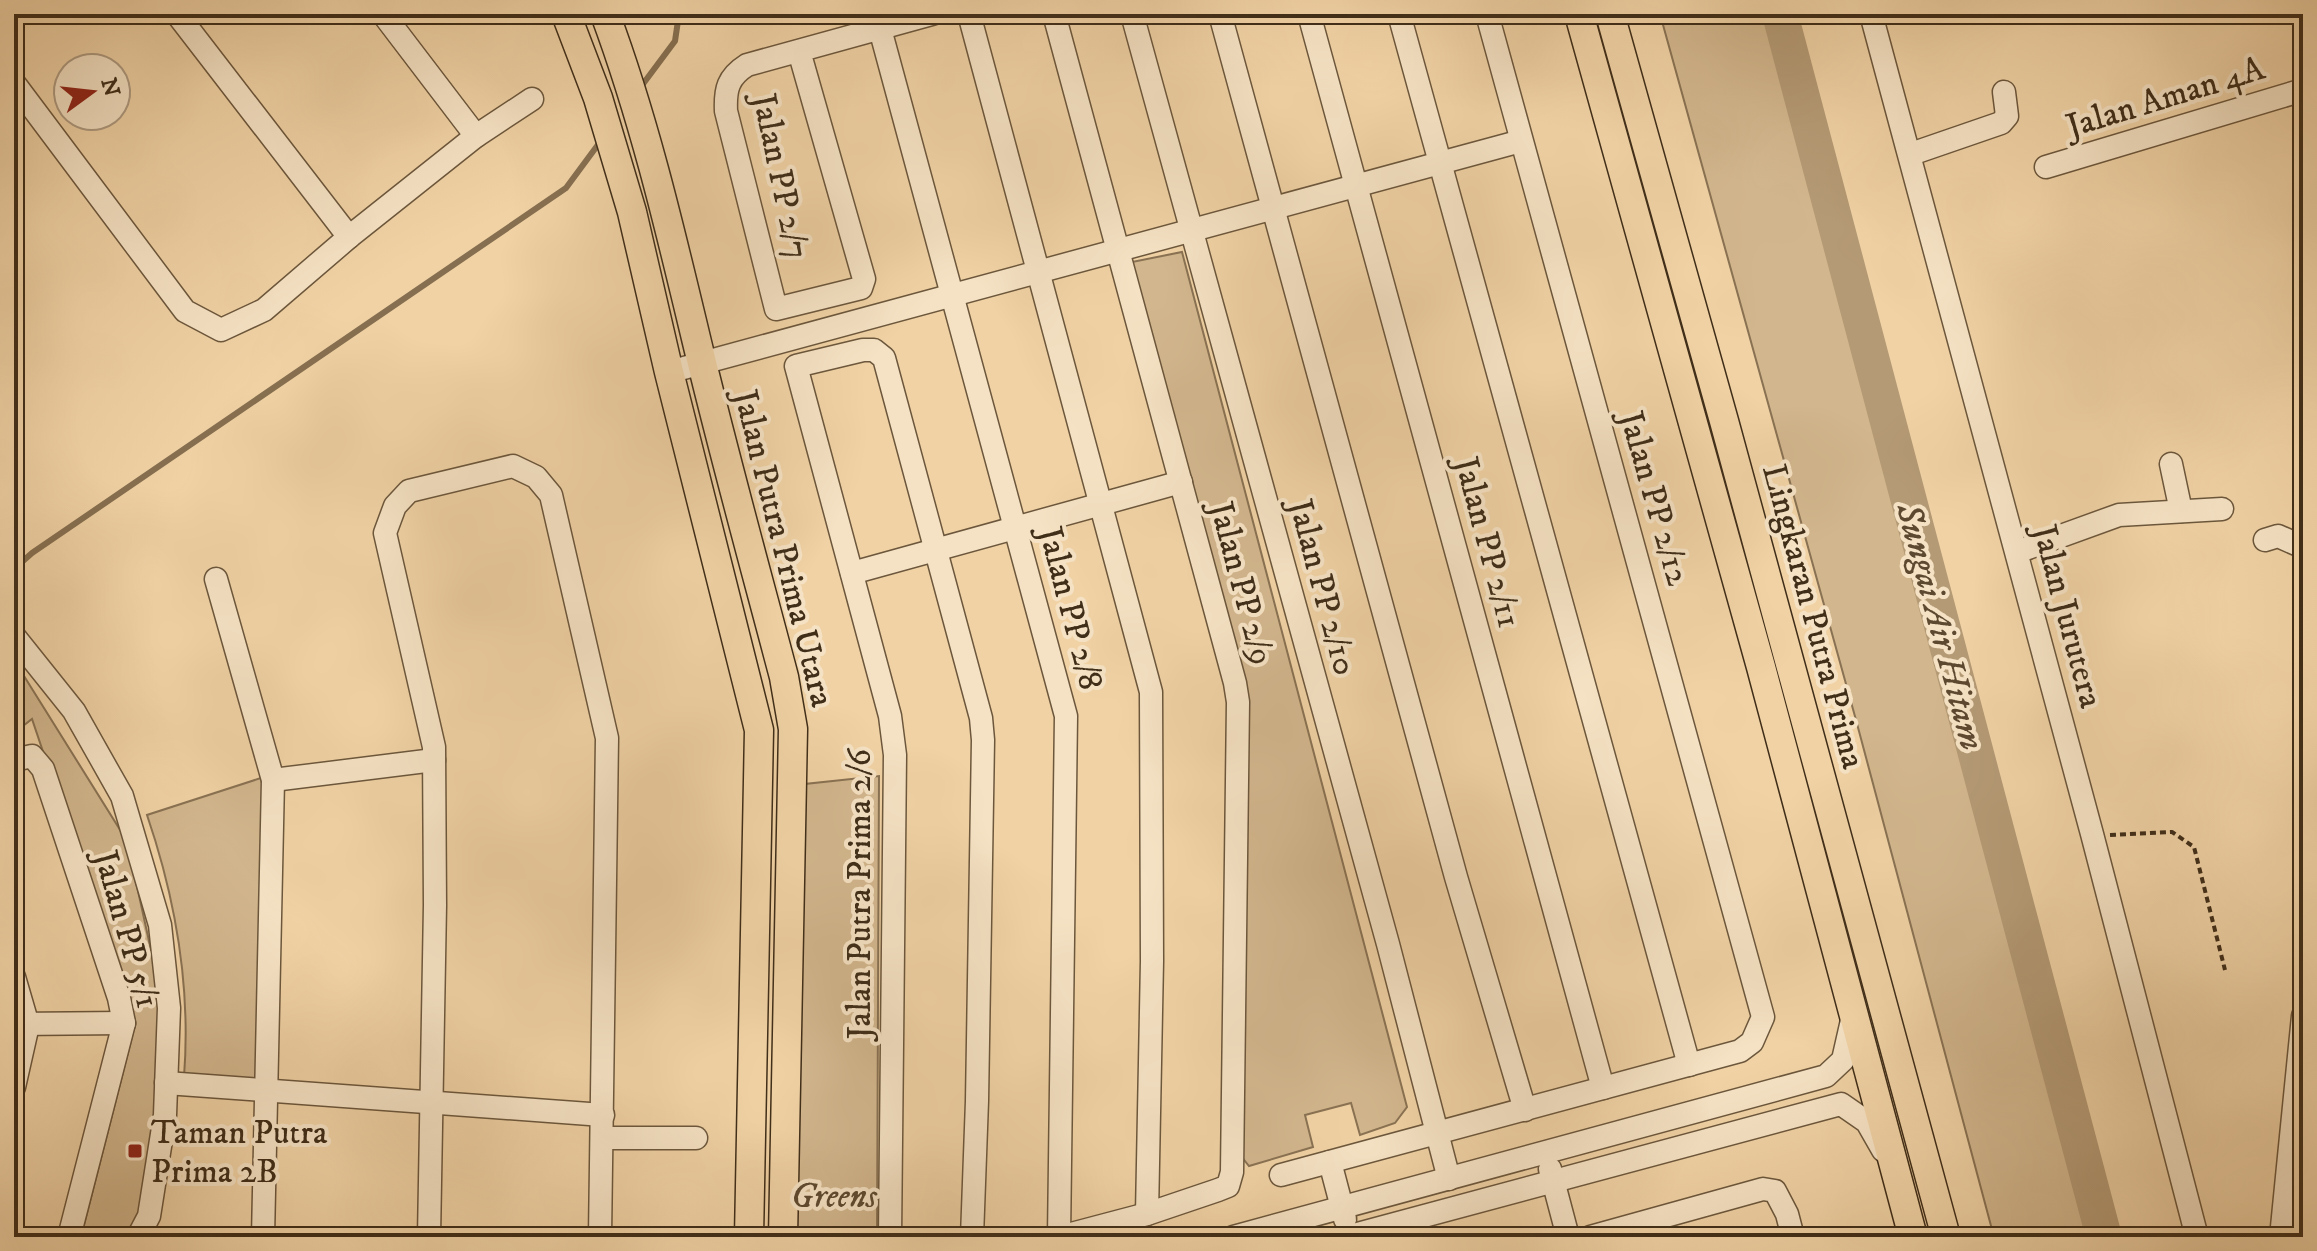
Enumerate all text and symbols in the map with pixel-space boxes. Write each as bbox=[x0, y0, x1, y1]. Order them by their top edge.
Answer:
street label: Jalan Aman 4A bbox=[2059, 48, 2270, 149]
north arrow bbox=[52, 52, 132, 132]
text: N bbox=[94, 75, 125, 99]
street label: Jalan PP 2/7 bbox=[741, 87, 818, 263]
street label: Jalan Putra Prima Utara bbox=[723, 383, 843, 712]
street label: Jalan PP 2/12 bbox=[1608, 404, 1699, 591]
street label: Jalan PP 2/11 bbox=[1443, 450, 1530, 632]
street label: Lingkaran Putra Prima bbox=[1752, 460, 1874, 774]
street label: Jalan PP 2/10 bbox=[1278, 492, 1366, 680]
street label: Jalan PP 2/9 bbox=[1198, 495, 1283, 669]
water label: Sungai Air Hitam bbox=[1885, 497, 1994, 755]
street label: Jalan Jurutera bbox=[2022, 518, 2112, 713]
street label: Jalan PP 2/8 bbox=[1027, 520, 1112, 694]
street label: Jalan Putra Prima 2/6 bbox=[839, 747, 881, 1042]
street label: Jalan PP 5/1 bbox=[83, 843, 169, 1013]
place label: Taman Putra Prima 2B bbox=[151, 1112, 328, 1193]
marker: Taman Putra Prima 2B bbox=[126, 1142, 144, 1160]
park label: Greens bbox=[791, 1176, 878, 1218]

